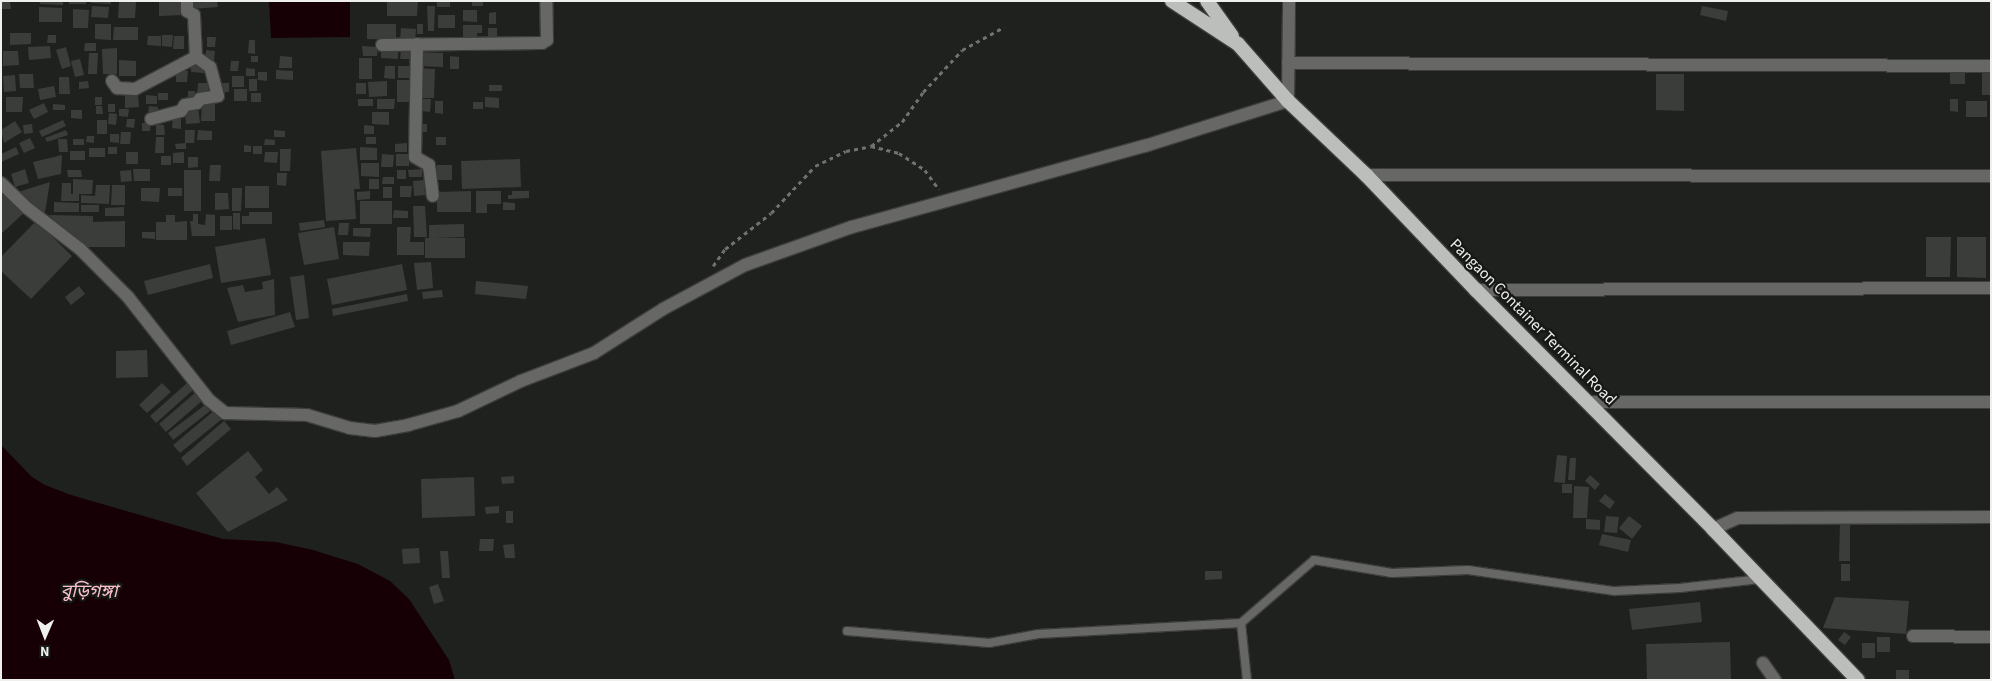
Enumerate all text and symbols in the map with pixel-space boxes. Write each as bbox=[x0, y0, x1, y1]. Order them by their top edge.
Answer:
street label: Pangaon Container Terminal Road bbox=[1446, 235, 1620, 409]
water label: বুড়িগঙ্গা bbox=[60, 581, 118, 603]
north arrow bbox=[20, 611, 70, 661]
text: N bbox=[40, 641, 50, 661]

